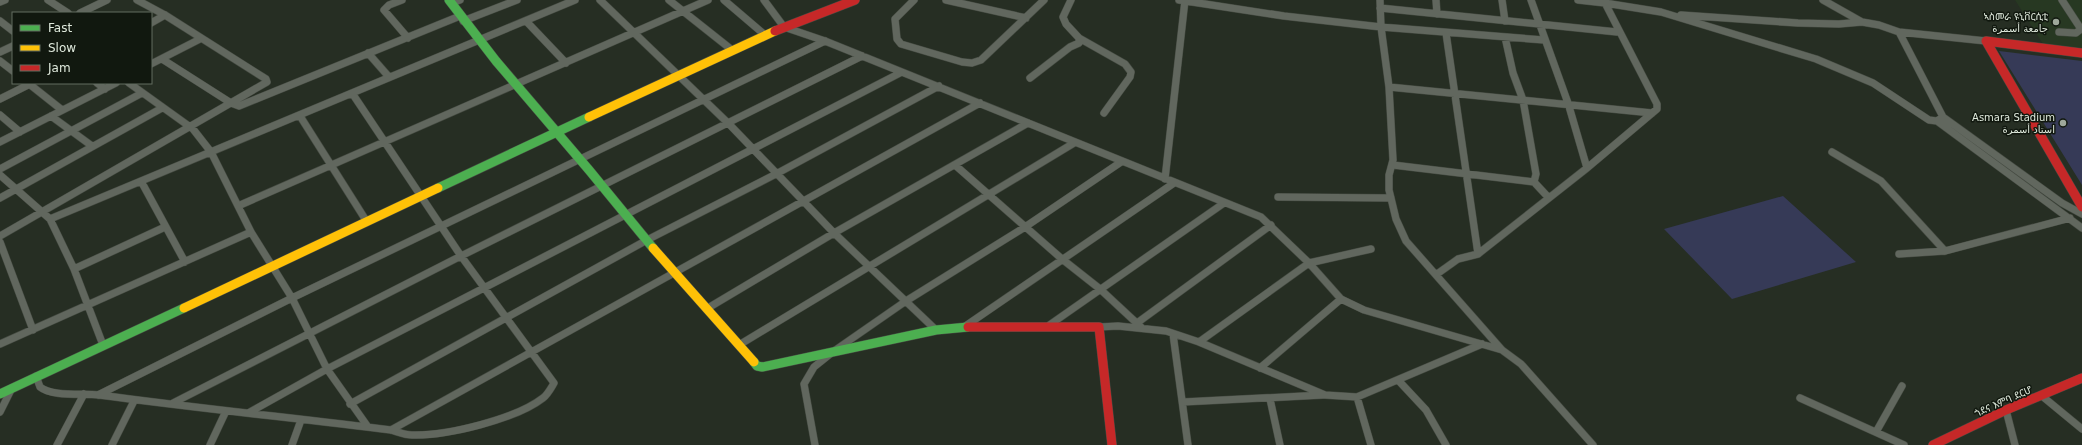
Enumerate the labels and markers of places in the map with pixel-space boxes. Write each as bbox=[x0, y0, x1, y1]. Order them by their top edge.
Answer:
place label: ኣስመራ ዩኒቨርሲቲ جامعة أسمرة bbox=[1983, 11, 2048, 34]
marker: ኣስመራ ዩኒቨርሲቲ جامعة أسمرة bbox=[2051, 17, 2061, 27]
place label: Asmara Stadium استاد أسمرة bbox=[1972, 112, 2055, 135]
marker: Asmara Stadium استاد أسمرة bbox=[2058, 118, 2068, 128]

